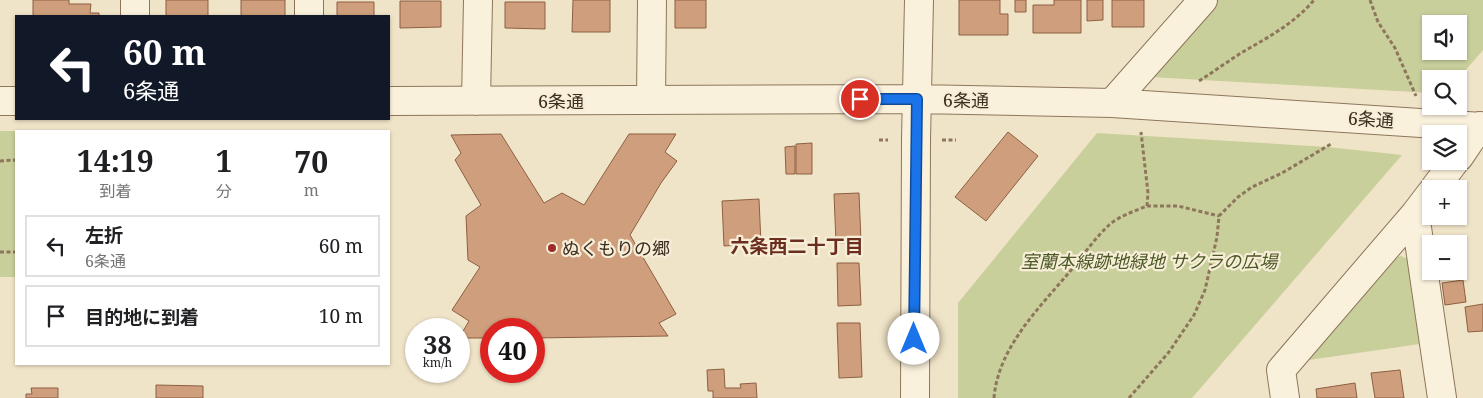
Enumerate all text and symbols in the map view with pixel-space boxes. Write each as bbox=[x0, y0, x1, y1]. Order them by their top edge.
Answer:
map controls bbox=[1422, 15, 1467, 280]
button: sound bbox=[1422, 15, 1467, 60]
text: 60 m bbox=[123, 28, 206, 75]
icon: left bbox=[40, 35, 105, 100]
button: search bbox=[1422, 70, 1467, 115]
text: 6条通 bbox=[123, 75, 179, 105]
pin bbox=[839, 78, 881, 120]
icon: arrive bbox=[846, 85, 874, 113]
street label: 6条通 bbox=[943, 88, 989, 112]
street label: 6条通 bbox=[538, 89, 584, 113]
street label: 6条通 bbox=[1347, 105, 1395, 133]
button: layers bbox=[1422, 125, 1467, 170]
text: 14:19 bbox=[77, 140, 154, 181]
text: 1 bbox=[216, 140, 232, 181]
text: 70 bbox=[294, 141, 328, 182]
text: m bbox=[304, 179, 319, 201]
text: 到着 bbox=[99, 180, 131, 202]
text: 分 bbox=[216, 180, 232, 202]
button: + bbox=[1422, 180, 1467, 225]
text: 左折 bbox=[85, 222, 123, 248]
icon: left bbox=[42, 232, 70, 260]
text: 60 m bbox=[319, 233, 363, 259]
district label: 六条西二十丁目 bbox=[730, 233, 864, 259]
button: − bbox=[1422, 235, 1467, 280]
place label: ぬくもりの郷 bbox=[562, 236, 670, 260]
marker: ぬくもりの郷 bbox=[546, 242, 558, 254]
park label: 室蘭本線跡地緑地 サクラの広場 bbox=[1021, 249, 1279, 273]
text: 6条通 bbox=[85, 250, 126, 272]
icon: arrive bbox=[42, 302, 70, 330]
text: 10 m bbox=[319, 303, 363, 329]
text: 目的地に到着 bbox=[85, 304, 199, 330]
position arrow bbox=[887, 312, 939, 364]
speed limit sign: 40 bbox=[480, 318, 545, 383]
text: 38 bbox=[423, 327, 452, 361]
text: km/h bbox=[423, 354, 452, 371]

